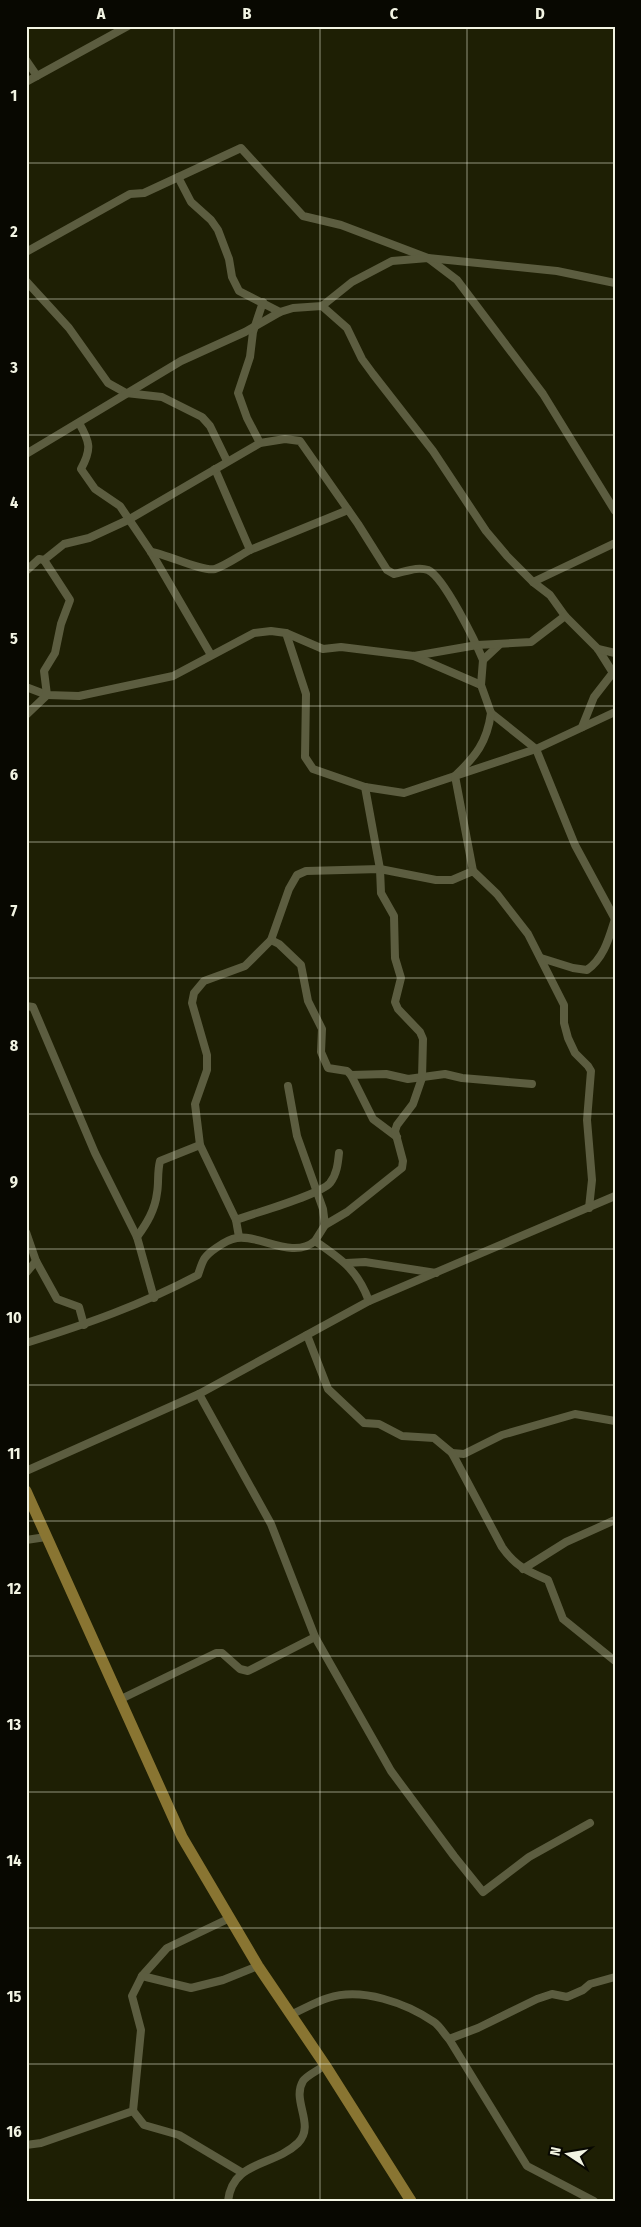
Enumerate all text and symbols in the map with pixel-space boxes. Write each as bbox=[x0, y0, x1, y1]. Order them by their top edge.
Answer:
text: A bbox=[96, 4, 106, 23]
text: B bbox=[243, 4, 252, 23]
text: C bbox=[390, 4, 399, 23]
text: D bbox=[535, 4, 545, 23]
text: 1 bbox=[11, 86, 17, 105]
text: 2 bbox=[9, 222, 18, 241]
text: 3 bbox=[9, 358, 18, 377]
text: 4 bbox=[10, 493, 18, 512]
text: 5 bbox=[10, 629, 18, 648]
text: 6 bbox=[10, 765, 18, 784]
text: 7 bbox=[11, 901, 18, 920]
text: 8 bbox=[10, 1036, 19, 1055]
text: 9 bbox=[10, 1172, 18, 1191]
text: 10 bbox=[6, 1308, 22, 1327]
text: 11 bbox=[7, 1444, 21, 1463]
text: 12 bbox=[7, 1579, 22, 1598]
text: 13 bbox=[7, 1715, 22, 1734]
text: 14 bbox=[7, 1851, 22, 1870]
text: 15 bbox=[7, 1987, 21, 2006]
text: 16 bbox=[6, 2122, 22, 2141]
north arrow bbox=[544, 2130, 594, 2180]
text: N bbox=[547, 2146, 565, 2157]

